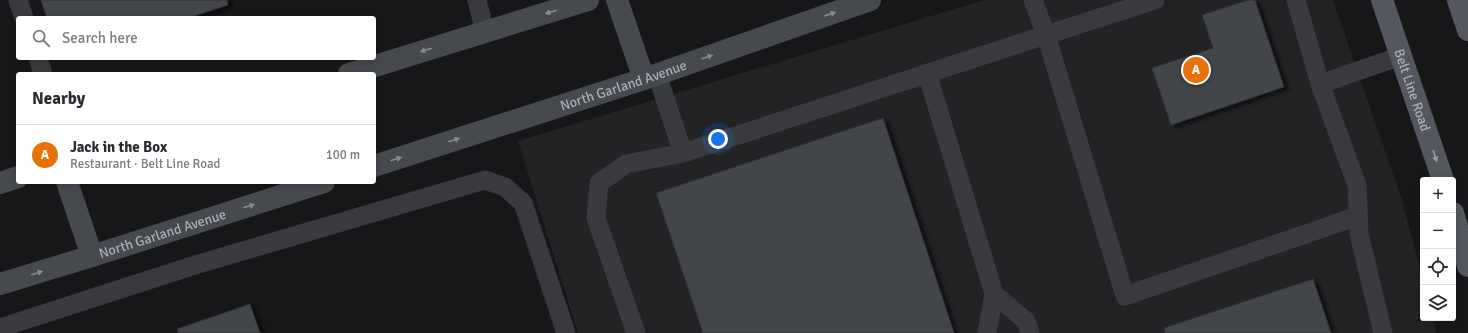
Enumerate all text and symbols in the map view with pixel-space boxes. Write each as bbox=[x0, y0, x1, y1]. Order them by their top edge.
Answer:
one-way arrow bbox=[544, 9, 556, 15]
one-way arrow bbox=[824, 11, 836, 17]
search box bbox=[16, 16, 376, 60]
icon: search bbox=[30, 27, 52, 49]
text: Search here bbox=[62, 29, 138, 47]
one-way arrow bbox=[420, 47, 432, 53]
street label: Belt Line Road bbox=[1390, 47, 1434, 134]
one-way arrow bbox=[702, 54, 714, 60]
pin: A bbox=[1183, 55, 1209, 85]
street label: North Garland Avenue bbox=[558, 57, 689, 115]
text: Nearby bbox=[32, 88, 85, 109]
your location bbox=[708, 129, 728, 149]
one-way arrow bbox=[449, 137, 461, 143]
text: Jack in the Box bbox=[70, 138, 167, 156]
text: A bbox=[41, 147, 49, 163]
text: 100 m bbox=[326, 147, 360, 163]
one-way arrow bbox=[1432, 151, 1438, 163]
text: Restaurant · Belt Line Road bbox=[70, 156, 220, 172]
one-way arrow bbox=[390, 156, 402, 162]
map controls bbox=[1420, 177, 1456, 321]
button: + bbox=[1420, 177, 1456, 213]
one-way arrow bbox=[243, 203, 255, 209]
street label: North Garland Avenue bbox=[97, 206, 228, 262]
button: − bbox=[1420, 213, 1456, 249]
button: locate bbox=[1420, 249, 1456, 285]
one-way arrow bbox=[32, 270, 44, 276]
button: layers bbox=[1420, 285, 1456, 321]

